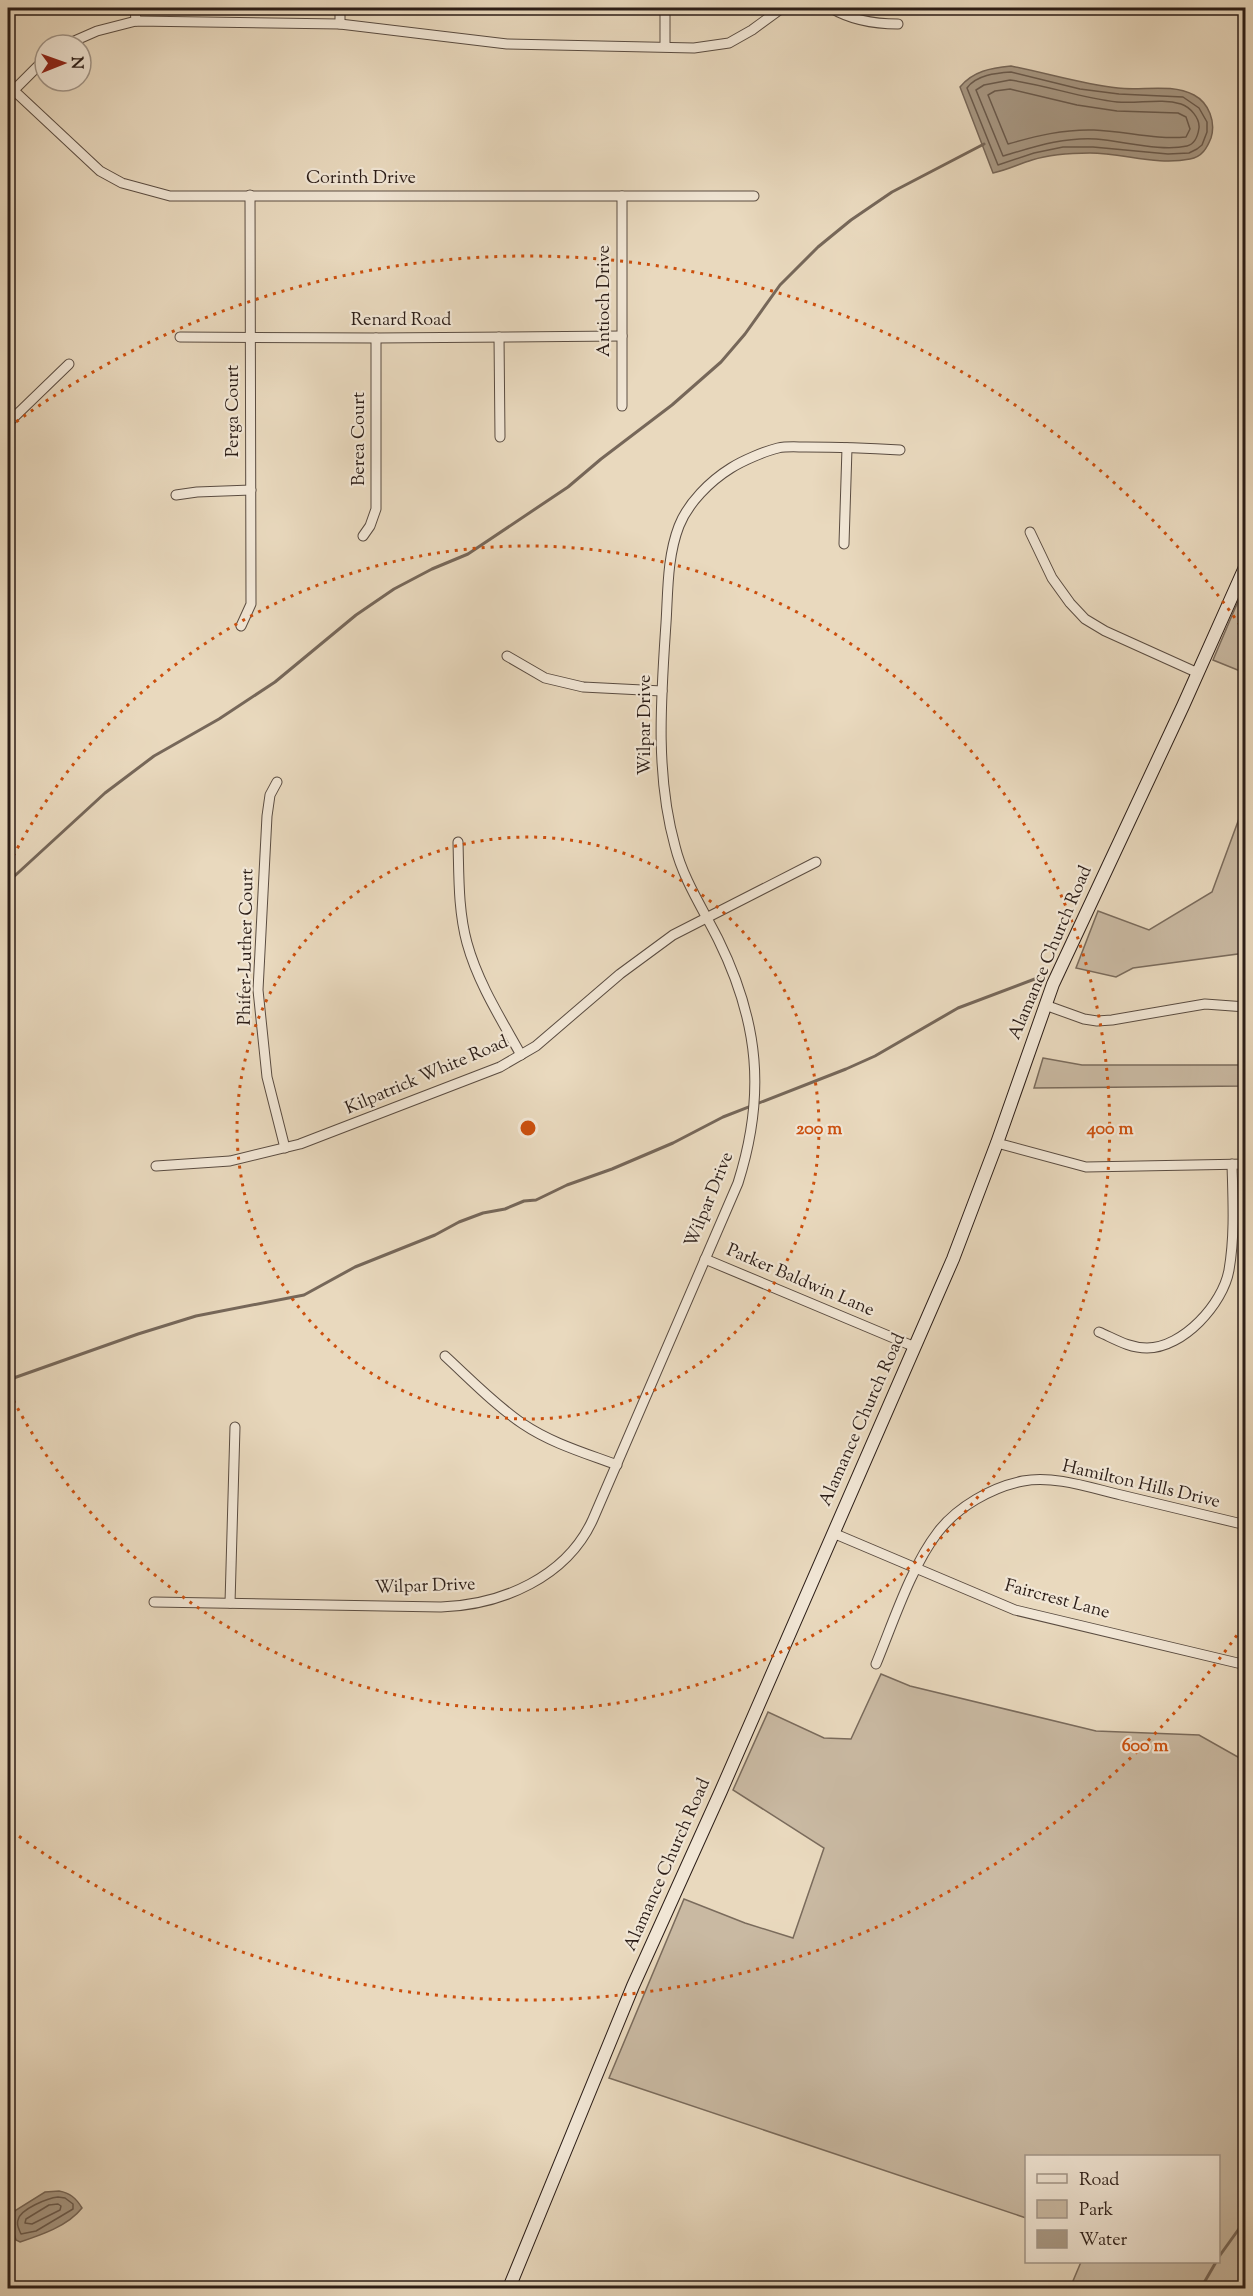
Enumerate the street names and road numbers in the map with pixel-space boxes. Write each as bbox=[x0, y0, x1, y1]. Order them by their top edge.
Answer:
street label: Corinth Drive bbox=[306, 166, 416, 192]
street label: Antioch Drive bbox=[592, 245, 618, 357]
street label: Renard Road bbox=[351, 308, 451, 334]
street label: Perga Court bbox=[221, 365, 247, 457]
street label: Berea Court bbox=[347, 392, 373, 486]
street label: Wilpar Drive bbox=[633, 675, 659, 775]
street label: Alamance Church Road bbox=[1003, 862, 1099, 1044]
street label: Phifer-Luther Court bbox=[233, 868, 261, 1026]
street label: Kilpatrick White Road bbox=[341, 1030, 513, 1122]
street label: Wilpar Drive bbox=[679, 1148, 741, 1252]
street label: Parker Baldwin Lane bbox=[722, 1238, 878, 1324]
street label: Alamance Church Road bbox=[813, 1329, 913, 1511]
street label: Hamilton Hills Drive bbox=[1059, 1454, 1223, 1516]
street label: Wilpar Drive bbox=[374, 1572, 476, 1602]
street label: Faircrest Lane bbox=[1001, 1573, 1113, 1627]
street label: Alamance Church Road bbox=[618, 1774, 718, 1956]

